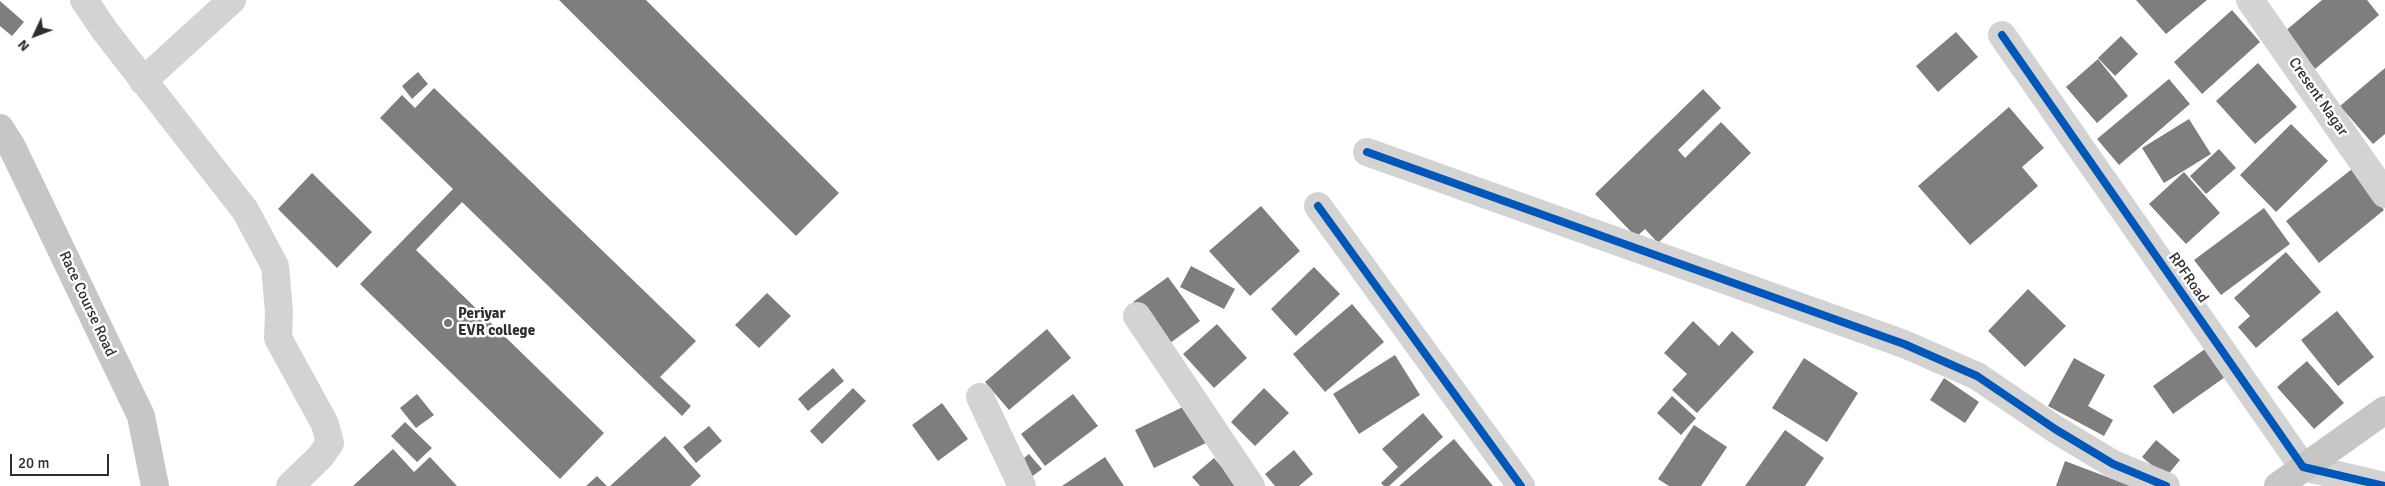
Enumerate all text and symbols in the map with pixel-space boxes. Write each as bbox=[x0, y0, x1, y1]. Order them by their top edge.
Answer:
north arrow bbox=[10, 10, 60, 60]
text: N bbox=[14, 36, 33, 55]
street label: Cresent Nagar bbox=[2284, 54, 2352, 140]
street label: Race Course Road bbox=[55, 248, 119, 360]
street label: RPFRoad bbox=[2164, 249, 2212, 307]
place label: Periyar EVR college bbox=[458, 305, 535, 340]
marker: Periyar EVR college bbox=[442, 317, 454, 329]
scale bar bbox=[12, 444, 111, 476]
text: 20 m bbox=[18, 454, 49, 472]

